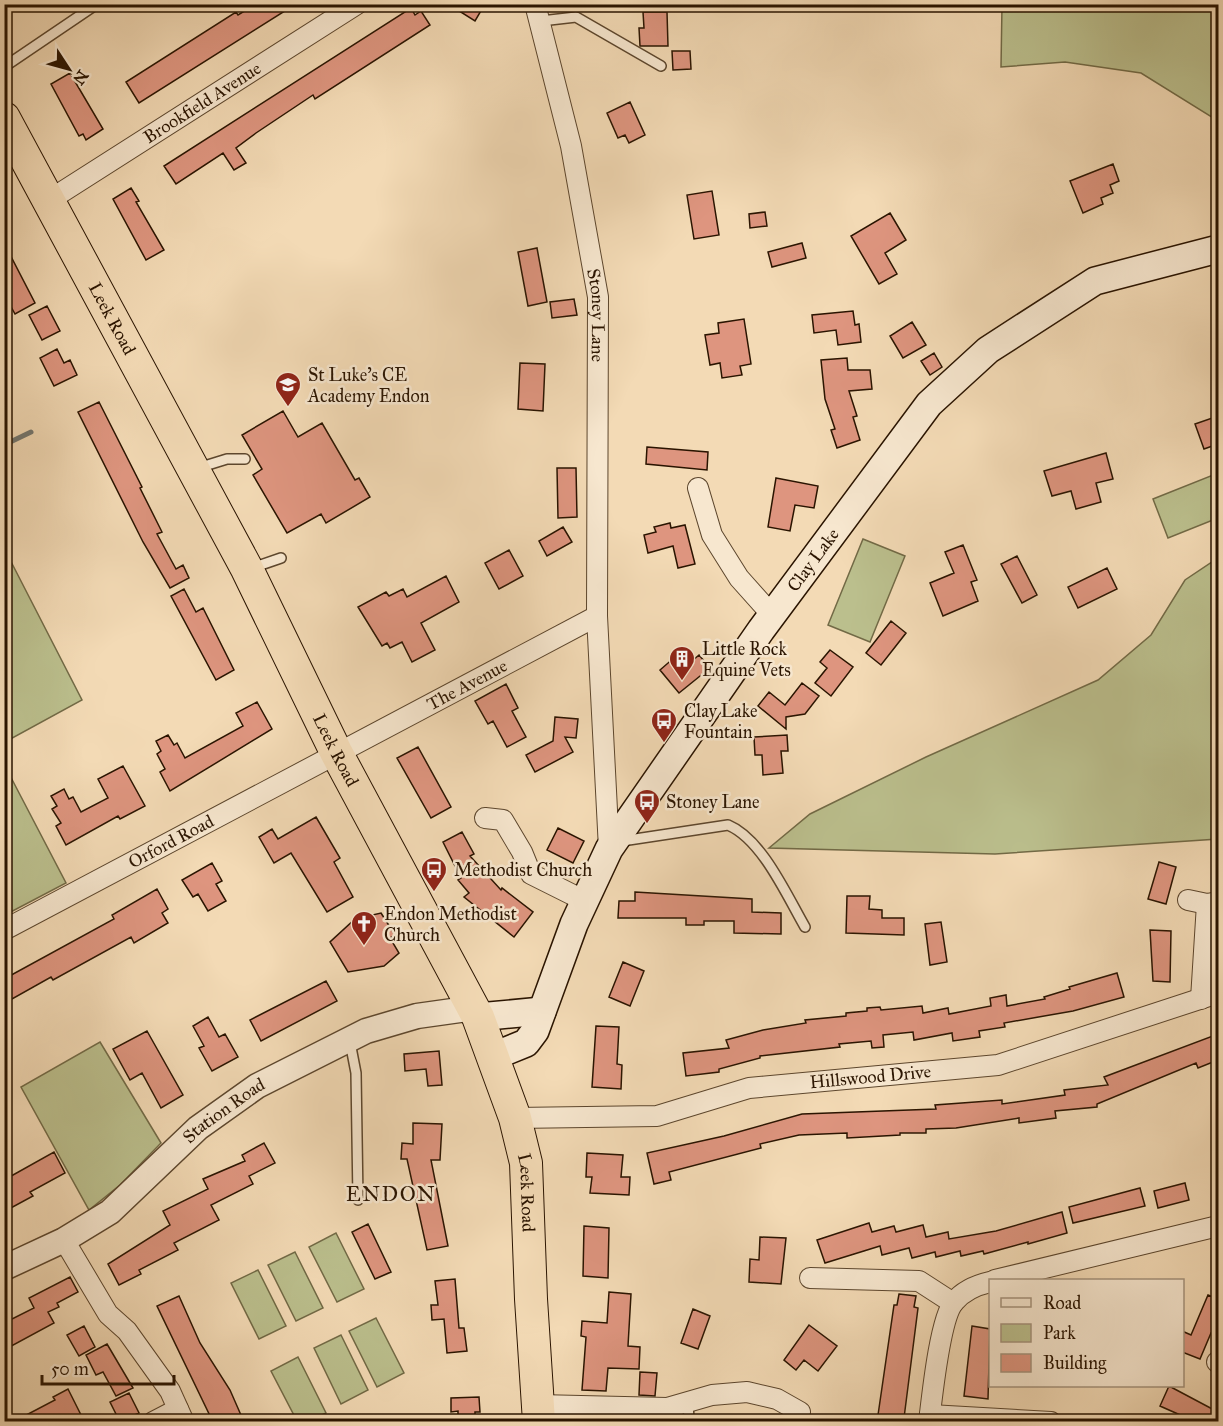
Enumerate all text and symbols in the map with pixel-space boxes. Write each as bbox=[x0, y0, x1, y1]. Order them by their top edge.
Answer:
north arrow bbox=[39, 39, 99, 99]
street label: Brookfield Avenue bbox=[139, 57, 265, 148]
text: N bbox=[69, 66, 92, 89]
street label: Stoney Lane bbox=[582, 267, 609, 362]
street label: Leek Road bbox=[84, 279, 141, 359]
place label: St Luke's CE Academy Endon bbox=[307, 364, 430, 407]
school or university icon: St Luke's CE Academy Endon bbox=[273, 370, 303, 408]
street label: Clay Lake bbox=[782, 524, 844, 596]
place label: Little Rock Equine Vets bbox=[702, 638, 791, 682]
building icon: Little Rock Equine Vets bbox=[667, 644, 697, 682]
street label: The Avenue bbox=[423, 655, 511, 715]
place label: Clay Lake Fountain bbox=[684, 700, 757, 743]
bus stop icon: Clay Lake Fountain bbox=[649, 706, 679, 744]
street label: Leek Road bbox=[308, 710, 363, 790]
bus stop icon: Stoney Lane bbox=[632, 787, 662, 825]
place label: Stoney Lane bbox=[666, 791, 760, 813]
street label: Orford Road bbox=[125, 810, 218, 873]
bus stop icon: Methodist Church bbox=[419, 855, 449, 893]
place label: Methodist Church bbox=[454, 859, 592, 881]
place label: Endon Methodist Church bbox=[384, 903, 517, 946]
church icon: Endon Methodist Church bbox=[349, 909, 379, 947]
street label: Hillswood Drive bbox=[809, 1060, 932, 1093]
street label: Station Road bbox=[178, 1073, 268, 1148]
street label: Leek Road bbox=[513, 1151, 540, 1232]
district label: ENDON bbox=[346, 1181, 436, 1207]
legend bbox=[989, 1279, 1184, 1387]
text: Road bbox=[1043, 1292, 1081, 1314]
text: Park bbox=[1043, 1322, 1076, 1344]
scale bar bbox=[42, 1348, 174, 1386]
text: Building bbox=[1043, 1352, 1107, 1375]
text: 50 m bbox=[51, 1358, 89, 1380]

